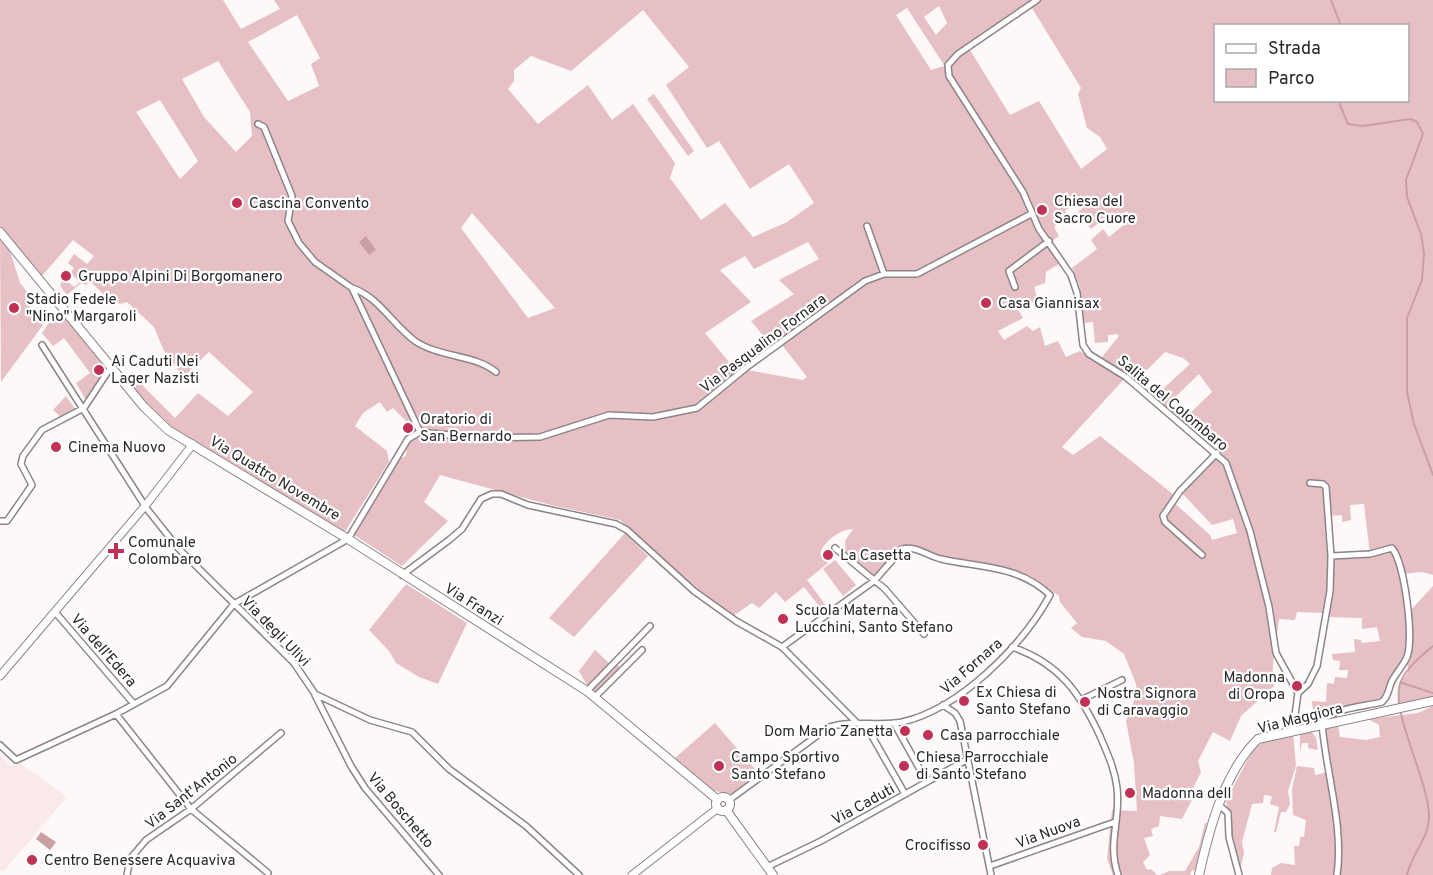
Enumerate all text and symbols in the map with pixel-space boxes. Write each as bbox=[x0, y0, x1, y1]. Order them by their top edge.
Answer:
legend bbox=[1214, 24, 1409, 102]
text: Strada bbox=[1268, 38, 1321, 61]
text: Parco bbox=[1268, 68, 1314, 91]
place label: Chiesa del Sacro Cuore bbox=[1054, 193, 1136, 229]
place label: Cascina Convento bbox=[249, 195, 369, 214]
marker: Cascina Convento bbox=[230, 196, 244, 210]
marker: Chiesa del Sacro Cuore bbox=[1035, 203, 1049, 217]
place label: Gruppo Alpini Di Borgomanero bbox=[78, 268, 283, 287]
marker: Gruppo Alpini Di Borgomanero bbox=[59, 269, 73, 283]
street label: Via Pasqualino Fornara bbox=[697, 290, 831, 398]
place label: Stadio Fedele "Nino" Margaroli bbox=[26, 291, 136, 327]
place label: Casa Giannisax bbox=[998, 295, 1100, 314]
marker: Casa Giannisax bbox=[979, 296, 993, 310]
marker: Stadio Fedele "Nino" Margaroli bbox=[7, 301, 21, 315]
street label: Salita del Colombaro bbox=[1113, 352, 1231, 456]
place label: Ai Caduti Nei Lager Nazisti bbox=[111, 353, 199, 389]
marker: Ai Caduti Nei Lager Nazisti bbox=[92, 363, 106, 377]
place label: Oratorio di San Bernardo bbox=[420, 411, 512, 447]
marker: Oratorio di San Bernardo bbox=[401, 421, 415, 435]
street label: Via Quattro Novembre bbox=[205, 433, 343, 526]
place label: Cinema Nuovo bbox=[68, 439, 166, 458]
marker: Cinema Nuovo bbox=[49, 440, 63, 454]
place label: Comunale Colombaro bbox=[128, 534, 202, 570]
marker: Comunale Colombaro bbox=[109, 544, 123, 558]
place label: La Casetta bbox=[840, 547, 911, 566]
marker: La Casetta bbox=[821, 548, 835, 562]
street label: Via Franzi bbox=[440, 580, 506, 631]
street label: Via degli Ulivi bbox=[236, 593, 313, 671]
place label: Scuola Materna Lucchini, Santo Stefano bbox=[795, 602, 953, 638]
street label: Via dell'Edera bbox=[66, 610, 140, 692]
marker: Scuola Materna Lucchini, Santo Stefano bbox=[776, 612, 790, 626]
street label: Via Fornara bbox=[937, 635, 1007, 699]
place label: Madonna di Oropa bbox=[1224, 669, 1285, 705]
marker: Madonna di Oropa bbox=[1290, 679, 1304, 693]
place label: Ex Chiesa di Santo Stefano bbox=[976, 684, 1071, 720]
place label: Nostra Signora di Caravaggio bbox=[1097, 685, 1197, 721]
marker: Ex Chiesa di Santo Stefano bbox=[957, 694, 971, 708]
marker: Nostra Signora di Caravaggio bbox=[1078, 695, 1092, 709]
street label: Via Maggiora bbox=[1256, 700, 1345, 739]
place label: Dom Mario Zanetta bbox=[764, 723, 893, 742]
marker: Dom Mario Zanetta bbox=[898, 724, 912, 738]
place label: Casa parrocchiale bbox=[940, 727, 1060, 746]
marker: Casa parrocchiale bbox=[921, 728, 935, 742]
place label: Campo Sportivo Santo Stefano bbox=[731, 749, 840, 785]
place label: Chiesa Parrocchiale di Santo Stefano bbox=[916, 749, 1049, 785]
street label: Via Sant'Antonio bbox=[142, 750, 242, 834]
marker: Campo Sportivo Santo Stefano bbox=[712, 759, 726, 773]
marker: Chiesa Parrocchiale di Santo Stefano bbox=[897, 759, 911, 773]
street label: Via Boschetto bbox=[363, 769, 437, 853]
street label: Via Caduti bbox=[829, 780, 898, 830]
place label: Madonna dell bbox=[1142, 785, 1231, 804]
marker: Madonna dell bbox=[1123, 786, 1137, 800]
street label: Via Nuova bbox=[1014, 813, 1084, 854]
place label: Crocifisso bbox=[905, 837, 971, 856]
marker: Crocifisso bbox=[976, 838, 990, 852]
place label: Centro Benessere Acquaviva bbox=[44, 852, 235, 871]
marker: Centro Benessere Acquaviva bbox=[25, 853, 39, 867]

